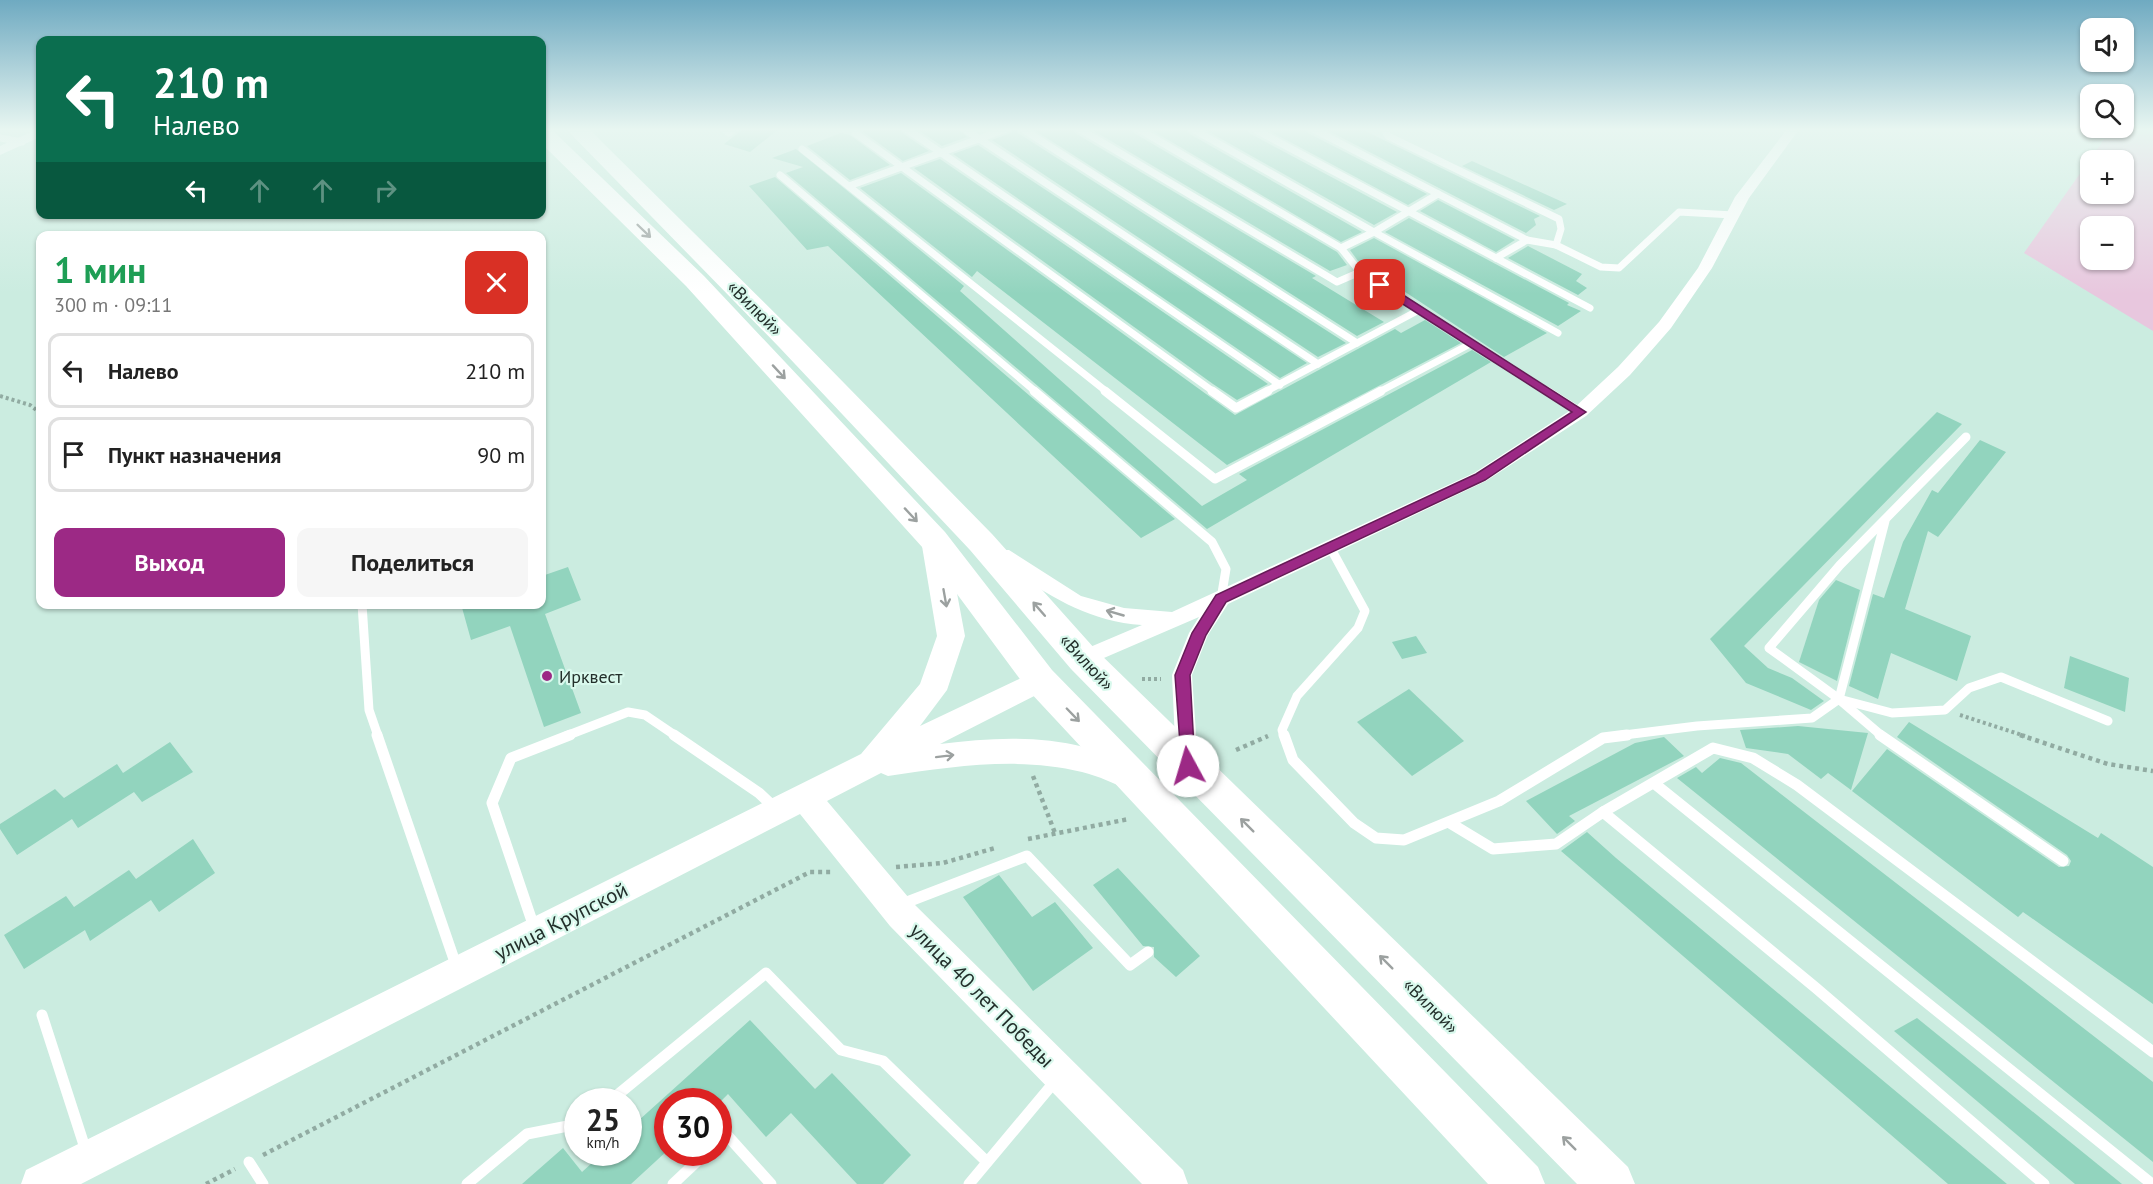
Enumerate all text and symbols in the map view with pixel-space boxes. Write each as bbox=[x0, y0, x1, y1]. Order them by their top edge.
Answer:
map controls bbox=[2080, 18, 2134, 270]
button: sound bbox=[2080, 18, 2134, 72]
text: 210 m bbox=[153, 55, 269, 110]
icon: left bbox=[54, 60, 132, 138]
button: search bbox=[2080, 84, 2134, 138]
text: Налево bbox=[153, 108, 240, 142]
button: + bbox=[2080, 150, 2134, 204]
icon: left bbox=[180, 174, 213, 207]
icon: ahead bbox=[243, 174, 276, 207]
icon: ahead bbox=[306, 174, 339, 207]
icon: right bbox=[369, 174, 402, 207]
button: − bbox=[2080, 216, 2134, 270]
one-way arrow bbox=[636, 224, 651, 238]
text: 1 мин bbox=[54, 246, 146, 293]
button: close bbox=[465, 251, 528, 314]
pin bbox=[1354, 259, 1405, 310]
icon: arrive bbox=[1363, 268, 1396, 301]
street label: «Вилюй» bbox=[722, 275, 788, 341]
text: 300 m · 09:11 bbox=[54, 292, 172, 318]
icon: left bbox=[57, 354, 90, 387]
text: Налево bbox=[108, 357, 179, 385]
text: 210 m bbox=[465, 357, 525, 385]
one-way arrow bbox=[771, 364, 786, 379]
icon: arrive bbox=[57, 438, 90, 471]
text: Пункт назначения bbox=[108, 441, 281, 469]
text: 90 m bbox=[477, 441, 525, 469]
one-way arrow bbox=[904, 507, 918, 522]
button: Выход bbox=[54, 528, 285, 597]
button: Поделиться bbox=[297, 528, 528, 597]
one-way arrow bbox=[939, 588, 950, 607]
one-way arrow bbox=[1032, 601, 1046, 616]
one-way arrow bbox=[1106, 607, 1125, 618]
street label: «Вилюй» bbox=[1055, 629, 1119, 695]
place label: Ирквест bbox=[559, 665, 623, 688]
marker: Ирквест bbox=[540, 669, 554, 683]
one-way arrow bbox=[1066, 707, 1081, 722]
position arrow bbox=[1156, 734, 1220, 798]
one-way arrow bbox=[935, 750, 954, 761]
one-way arrow bbox=[1240, 817, 1255, 832]
street label: улица Крупской bbox=[490, 876, 632, 966]
street label: улица 40 лет Победы bbox=[904, 917, 1060, 1073]
one-way arrow bbox=[1378, 954, 1393, 969]
street label: «Вилюй» bbox=[1398, 973, 1464, 1039]
speed limit sign: 30 bbox=[654, 1088, 732, 1166]
text: 25 bbox=[586, 1100, 620, 1139]
text: km/h bbox=[587, 1133, 619, 1152]
one-way arrow bbox=[1562, 1136, 1577, 1150]

